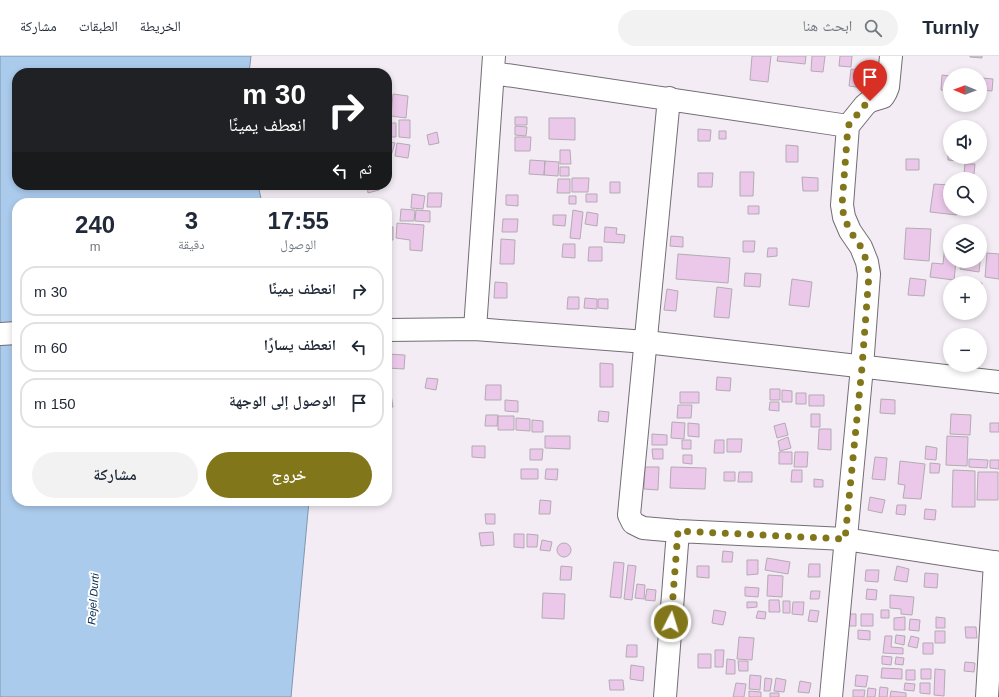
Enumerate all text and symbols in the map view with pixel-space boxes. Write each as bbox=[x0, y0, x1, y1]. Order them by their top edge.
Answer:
search box bbox=[618, 10, 898, 46]
text: ابحث هنا bbox=[802, 17, 852, 34]
icon: search bbox=[862, 17, 884, 39]
text: Turnly bbox=[922, 17, 979, 38]
text: مشاركة bbox=[20, 18, 57, 34]
text: الطبقات bbox=[79, 18, 118, 34]
text: الخريطة bbox=[140, 18, 181, 34]
pin bbox=[853, 60, 887, 101]
icon: arrive bbox=[859, 66, 881, 88]
north arrow bbox=[943, 68, 987, 112]
map controls bbox=[943, 68, 987, 372]
text: 30 m bbox=[242, 79, 306, 110]
icon: right bbox=[320, 84, 372, 136]
text: انعطف يمينًا bbox=[228, 115, 306, 135]
button: sound bbox=[943, 120, 987, 164]
icon: left bbox=[329, 160, 351, 182]
text: ثم bbox=[359, 160, 372, 177]
button: search bbox=[943, 172, 987, 216]
text: 3 bbox=[185, 207, 198, 234]
text: 17:55 bbox=[268, 207, 329, 234]
text: 240 bbox=[75, 211, 115, 238]
button: layers bbox=[943, 224, 987, 268]
text: دقيقة bbox=[178, 237, 205, 252]
text: الوصول bbox=[280, 237, 316, 252]
text: m bbox=[90, 239, 100, 254]
button: + bbox=[943, 276, 987, 320]
text: انعطف يمينًا bbox=[268, 280, 336, 297]
icon: right bbox=[348, 280, 370, 302]
text: 30 m bbox=[34, 283, 67, 300]
button: − bbox=[943, 328, 987, 372]
text: انعطف يسارًا bbox=[264, 336, 336, 353]
icon: left bbox=[348, 336, 370, 358]
text: 60 m bbox=[34, 339, 67, 356]
text: الوصول إلى الوجهة bbox=[229, 392, 336, 409]
icon: arrive bbox=[348, 392, 370, 414]
text: 150 m bbox=[34, 395, 76, 412]
button: مشاركة bbox=[32, 452, 198, 498]
button: خروج bbox=[206, 452, 372, 498]
water label: Rejel Durti bbox=[85, 572, 101, 625]
position arrow bbox=[650, 601, 692, 643]

